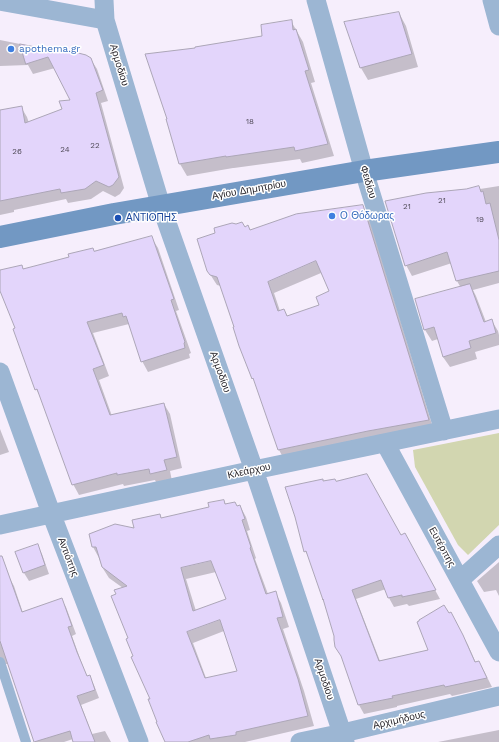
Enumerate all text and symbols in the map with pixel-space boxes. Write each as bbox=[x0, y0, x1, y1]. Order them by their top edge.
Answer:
place label: apothema.gr bbox=[19, 43, 80, 55]
street label: Αρμοδίου bbox=[107, 43, 131, 87]
marker: apothema.gr bbox=[6, 44, 16, 54]
house number: 18 bbox=[246, 117, 254, 127]
house number: 22 bbox=[90, 141, 100, 151]
house number: 24 bbox=[60, 145, 70, 155]
house number: 26 bbox=[12, 147, 22, 157]
street label: Φειδίου bbox=[357, 164, 379, 200]
street label: Αγίου Δημητρίου bbox=[211, 178, 287, 202]
house number: 21 bbox=[438, 196, 446, 206]
house number: 21 bbox=[403, 202, 411, 212]
place label: Ο Θόδωρας bbox=[340, 210, 394, 222]
marker: Ο Θόδωρας bbox=[327, 211, 337, 221]
place label: ΑΝΤΙΟΠΗΣ bbox=[126, 212, 177, 224]
marker: ΑΝΤΙΟΠΗΣ bbox=[113, 213, 123, 223]
house number: 19 bbox=[476, 215, 484, 225]
street label: Αρμοδίου bbox=[207, 350, 233, 394]
street label: Κλεάρχου bbox=[226, 461, 272, 481]
street label: Ευτέρπης bbox=[426, 525, 458, 569]
street label: Αντιόπης bbox=[55, 536, 81, 578]
street label: Αρμοδίου bbox=[312, 657, 336, 701]
street label: Αρχιμήδους bbox=[372, 708, 426, 732]

